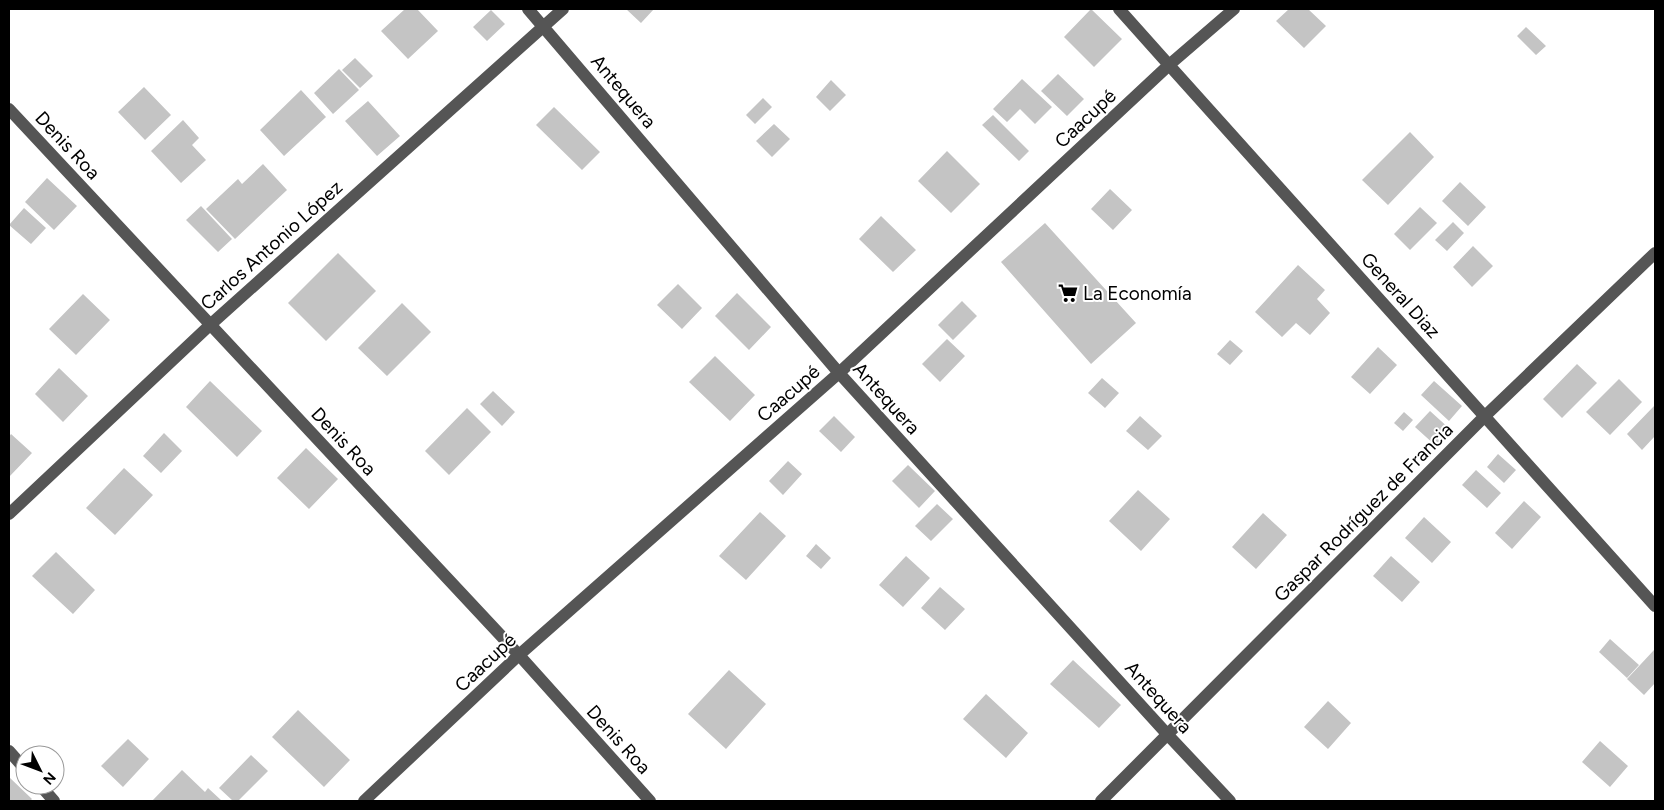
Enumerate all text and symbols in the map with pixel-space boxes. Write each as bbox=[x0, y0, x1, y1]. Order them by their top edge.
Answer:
street label: Antequera bbox=[586, 50, 661, 133]
street label: Caacupé bbox=[1050, 84, 1121, 153]
street label: Denis Roa bbox=[30, 107, 105, 184]
street label: Carlos Antonio López bbox=[196, 176, 347, 315]
street label: General Diaz bbox=[1356, 248, 1445, 343]
supermarket icon: La Economía bbox=[1057, 282, 1079, 304]
place label: La Economía bbox=[1083, 282, 1192, 305]
street label: Antequera bbox=[848, 358, 925, 439]
street label: Caacupé bbox=[752, 360, 824, 427]
street label: Denis Roa bbox=[306, 403, 381, 480]
street label: Gaspar Rodríguez de Francia bbox=[1269, 418, 1458, 607]
street label: Caacupé bbox=[450, 628, 521, 697]
street label: Antequera bbox=[1120, 657, 1197, 738]
street label: Denis Roa bbox=[582, 700, 655, 778]
north arrow bbox=[15, 745, 65, 795]
text: N bbox=[39, 769, 59, 788]

